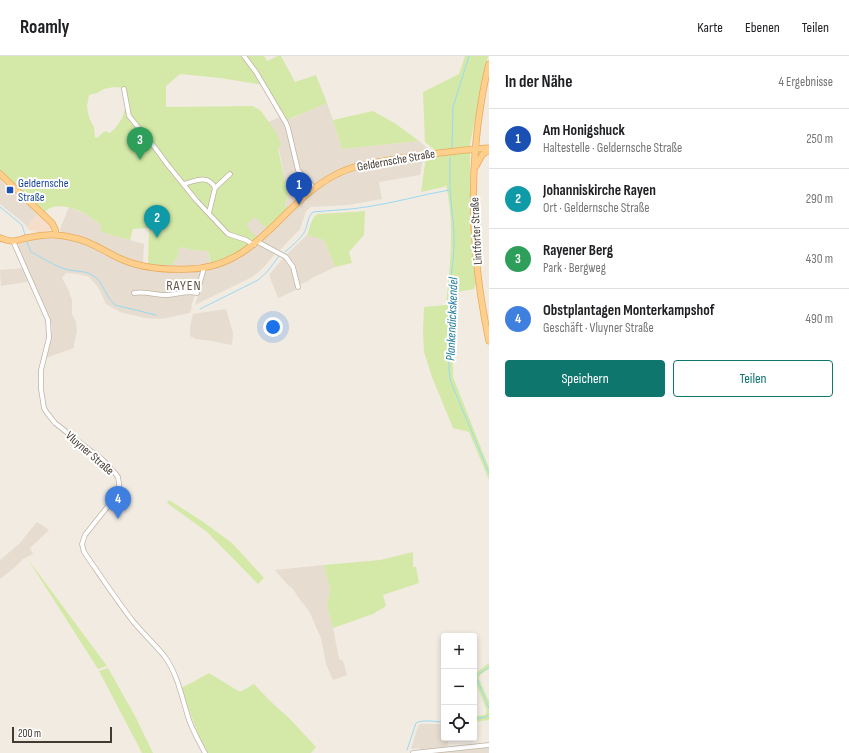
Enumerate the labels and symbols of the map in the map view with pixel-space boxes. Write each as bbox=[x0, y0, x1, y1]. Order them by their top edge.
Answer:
pin: 3 bbox=[127, 127, 153, 160]
street label: Geldernsche Straße bbox=[356, 146, 436, 175]
pin: 1 bbox=[286, 172, 312, 205]
place label: Geldernsche Straße bbox=[18, 176, 69, 205]
marker: Geldernsche Straße bbox=[5, 185, 15, 195]
street label: Lintforter Straße bbox=[467, 197, 486, 265]
pin: 2 bbox=[144, 205, 170, 238]
water label: Plankendickskendel bbox=[443, 276, 461, 361]
district label: RAYEN bbox=[166, 277, 202, 294]
your location bbox=[263, 317, 283, 337]
street label: Vluyner Straße bbox=[62, 428, 117, 479]
pin: 4 bbox=[105, 486, 131, 519]
scale bar bbox=[12, 725, 112, 744]

